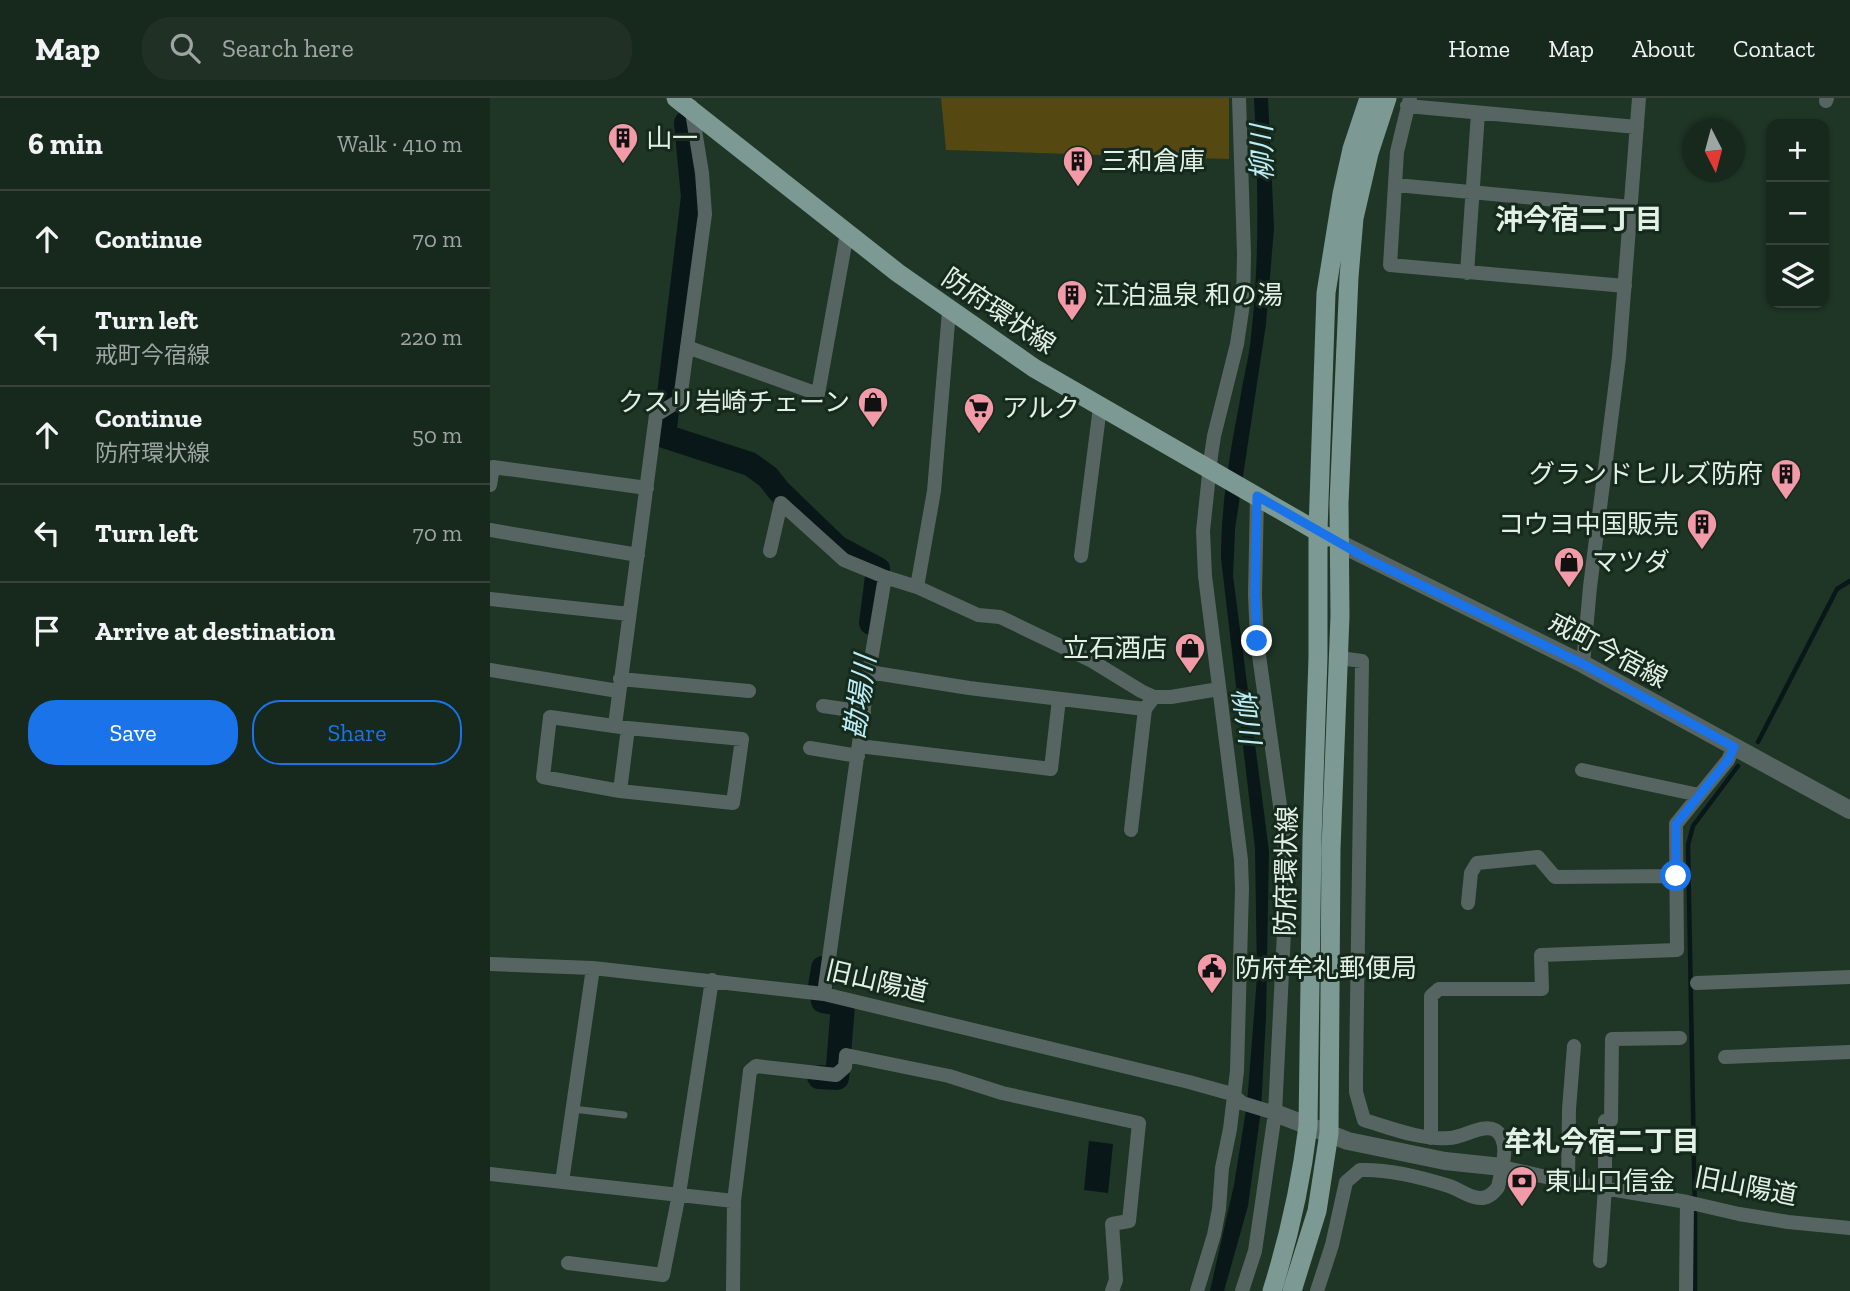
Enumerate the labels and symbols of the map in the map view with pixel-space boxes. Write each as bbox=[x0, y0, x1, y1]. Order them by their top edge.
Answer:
north arrow bbox=[1682, 119, 1745, 182]
building icon: 山一 bbox=[606, 121, 640, 165]
place label: 山一 bbox=[646, 122, 698, 154]
water label: 柳川 bbox=[1245, 122, 1279, 181]
building icon: 三和倉庫 bbox=[1061, 144, 1095, 188]
place label: 三和倉庫 bbox=[1101, 145, 1205, 177]
district label: 沖今宿二丁目 bbox=[1495, 203, 1663, 236]
street label: 防府環状線 bbox=[936, 261, 1062, 361]
building icon: 江泊温泉 和の湯 bbox=[1055, 278, 1089, 322]
place label: 江泊温泉 和の湯 bbox=[1095, 279, 1283, 311]
shop icon: クスリ岩崎チェーン bbox=[856, 385, 890, 429]
place label: クスリ岩崎チェーン bbox=[618, 386, 850, 418]
supermarket icon: アルク bbox=[962, 391, 996, 435]
place label: アルク bbox=[1002, 392, 1080, 424]
building icon: グランドヒルズ防府 bbox=[1769, 457, 1803, 501]
place label: グランドヒルズ防府 bbox=[1529, 458, 1763, 490]
building icon: コウヨ中国販売 bbox=[1685, 507, 1719, 551]
place label: コウヨ中国販売 bbox=[1498, 508, 1679, 540]
shop icon: マツダ bbox=[1552, 545, 1586, 589]
place label: マツダ bbox=[1592, 546, 1670, 578]
street label: 戒町今宿線 bbox=[1543, 605, 1673, 695]
route end bbox=[1241, 625, 1272, 656]
shop icon: 立石酒店 bbox=[1173, 631, 1207, 675]
place label: 立石酒店 bbox=[1063, 632, 1167, 664]
water label: 勘場川 bbox=[838, 650, 883, 741]
water label: 柳川 bbox=[1225, 686, 1267, 749]
street label: 防府環状線 bbox=[1269, 806, 1303, 936]
route start bbox=[1660, 860, 1691, 891]
public building icon: 防府牟礼郵便局 bbox=[1195, 951, 1229, 995]
place label: 防府牟礼郵便局 bbox=[1235, 952, 1417, 984]
street label: 旧山陽道 bbox=[823, 954, 931, 1008]
district label: 牟礼今宿二丁目 bbox=[1504, 1125, 1700, 1158]
street label: 旧山陽道 bbox=[1692, 1160, 1800, 1212]
bank icon: 東山口信金 bbox=[1505, 1164, 1539, 1208]
place label: 東山口信金 bbox=[1545, 1165, 1675, 1197]

